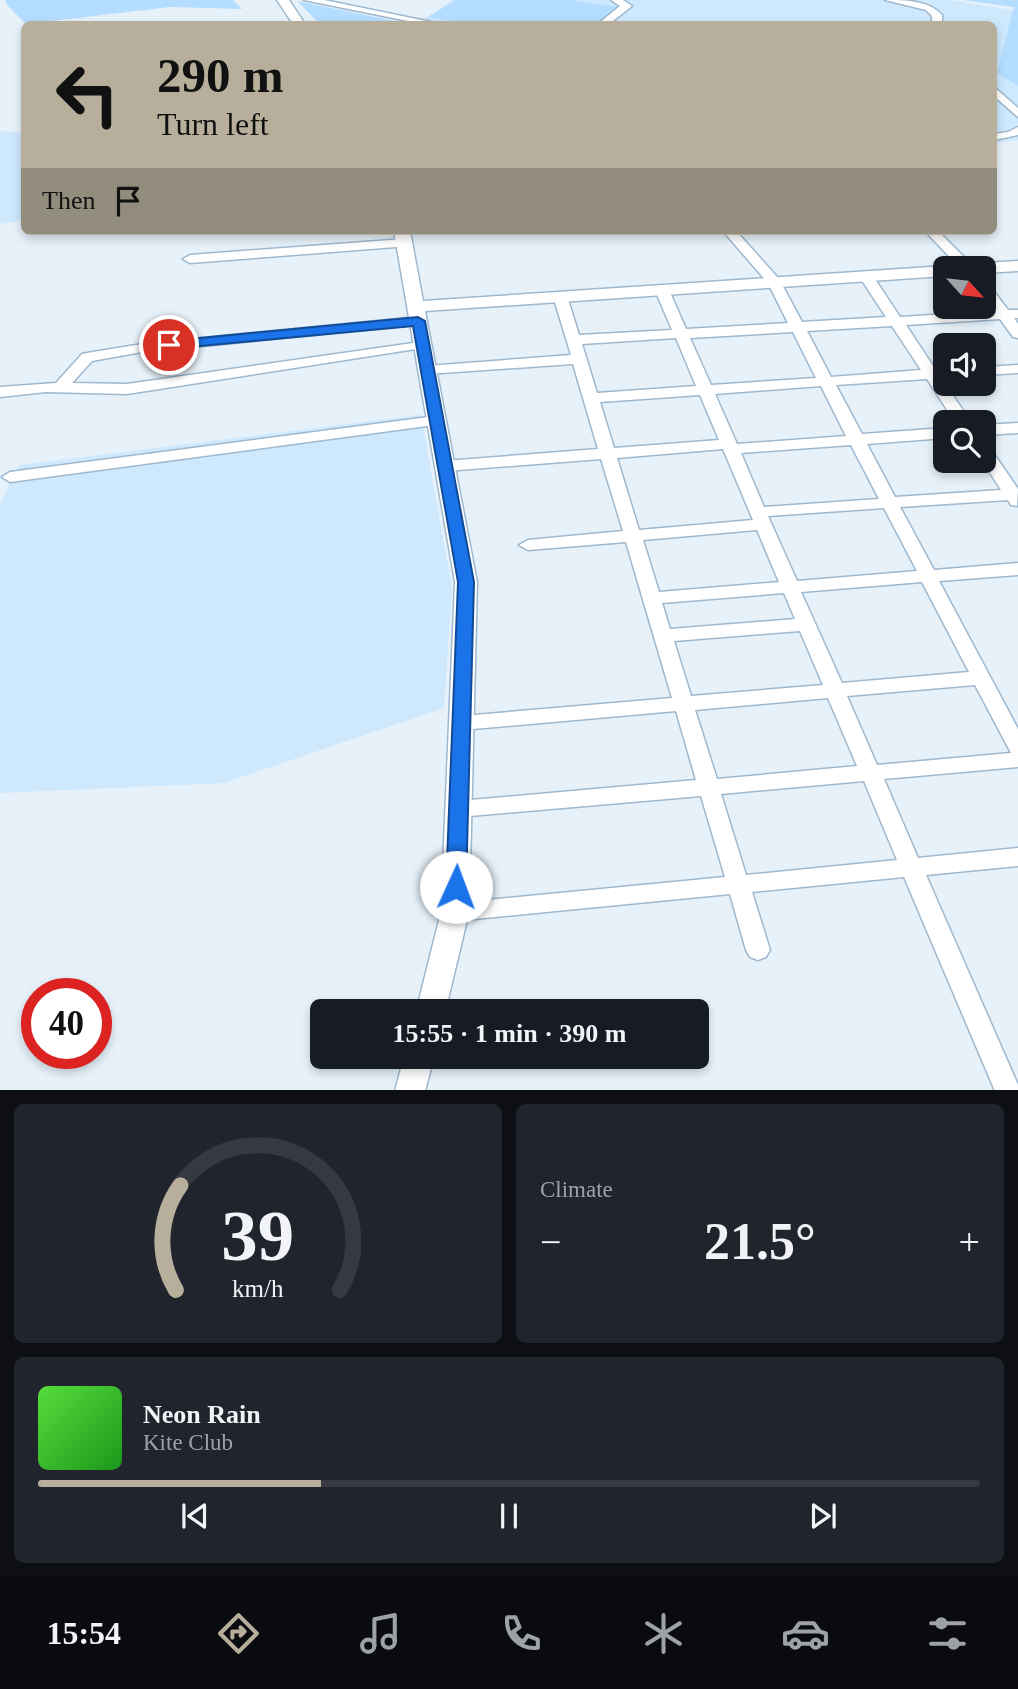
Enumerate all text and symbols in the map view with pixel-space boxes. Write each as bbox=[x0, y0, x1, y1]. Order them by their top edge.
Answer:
text: 290 m bbox=[157, 48, 284, 103]
icon: left bbox=[42, 49, 133, 140]
text: Turn left bbox=[157, 106, 269, 142]
icon: arrive bbox=[109, 182, 147, 220]
text: Then bbox=[42, 186, 95, 215]
north arrow bbox=[933, 256, 996, 318]
map controls bbox=[933, 256, 996, 473]
pin bbox=[139, 315, 199, 375]
icon: arrive bbox=[150, 326, 188, 364]
button: sound bbox=[933, 333, 996, 396]
button: search bbox=[933, 410, 996, 473]
position arrow bbox=[419, 850, 493, 924]
speed limit sign: 40 bbox=[21, 978, 112, 1069]
text: 15:55 · 1 min · 390 m bbox=[393, 1019, 627, 1048]
text: Climate bbox=[540, 1177, 613, 1202]
text: 39 bbox=[222, 1195, 294, 1276]
text: 21.5° bbox=[704, 1213, 816, 1270]
text: − bbox=[540, 1221, 561, 1263]
text: + bbox=[959, 1221, 980, 1263]
text: km/h bbox=[232, 1274, 284, 1301]
text: Neon Rain bbox=[143, 1400, 261, 1429]
text: Kite Club bbox=[143, 1430, 233, 1455]
icon: previous bbox=[176, 1497, 214, 1535]
icon: pause bbox=[490, 1497, 528, 1535]
icon: next bbox=[804, 1497, 842, 1535]
icon: directions bbox=[214, 1609, 263, 1658]
icon: music bbox=[356, 1609, 405, 1658]
icon: phone bbox=[497, 1609, 546, 1658]
icon: climate bbox=[639, 1609, 688, 1658]
icon: car bbox=[781, 1609, 830, 1658]
icon: filters bbox=[923, 1609, 972, 1658]
text: 15:54 bbox=[46, 1615, 121, 1651]

